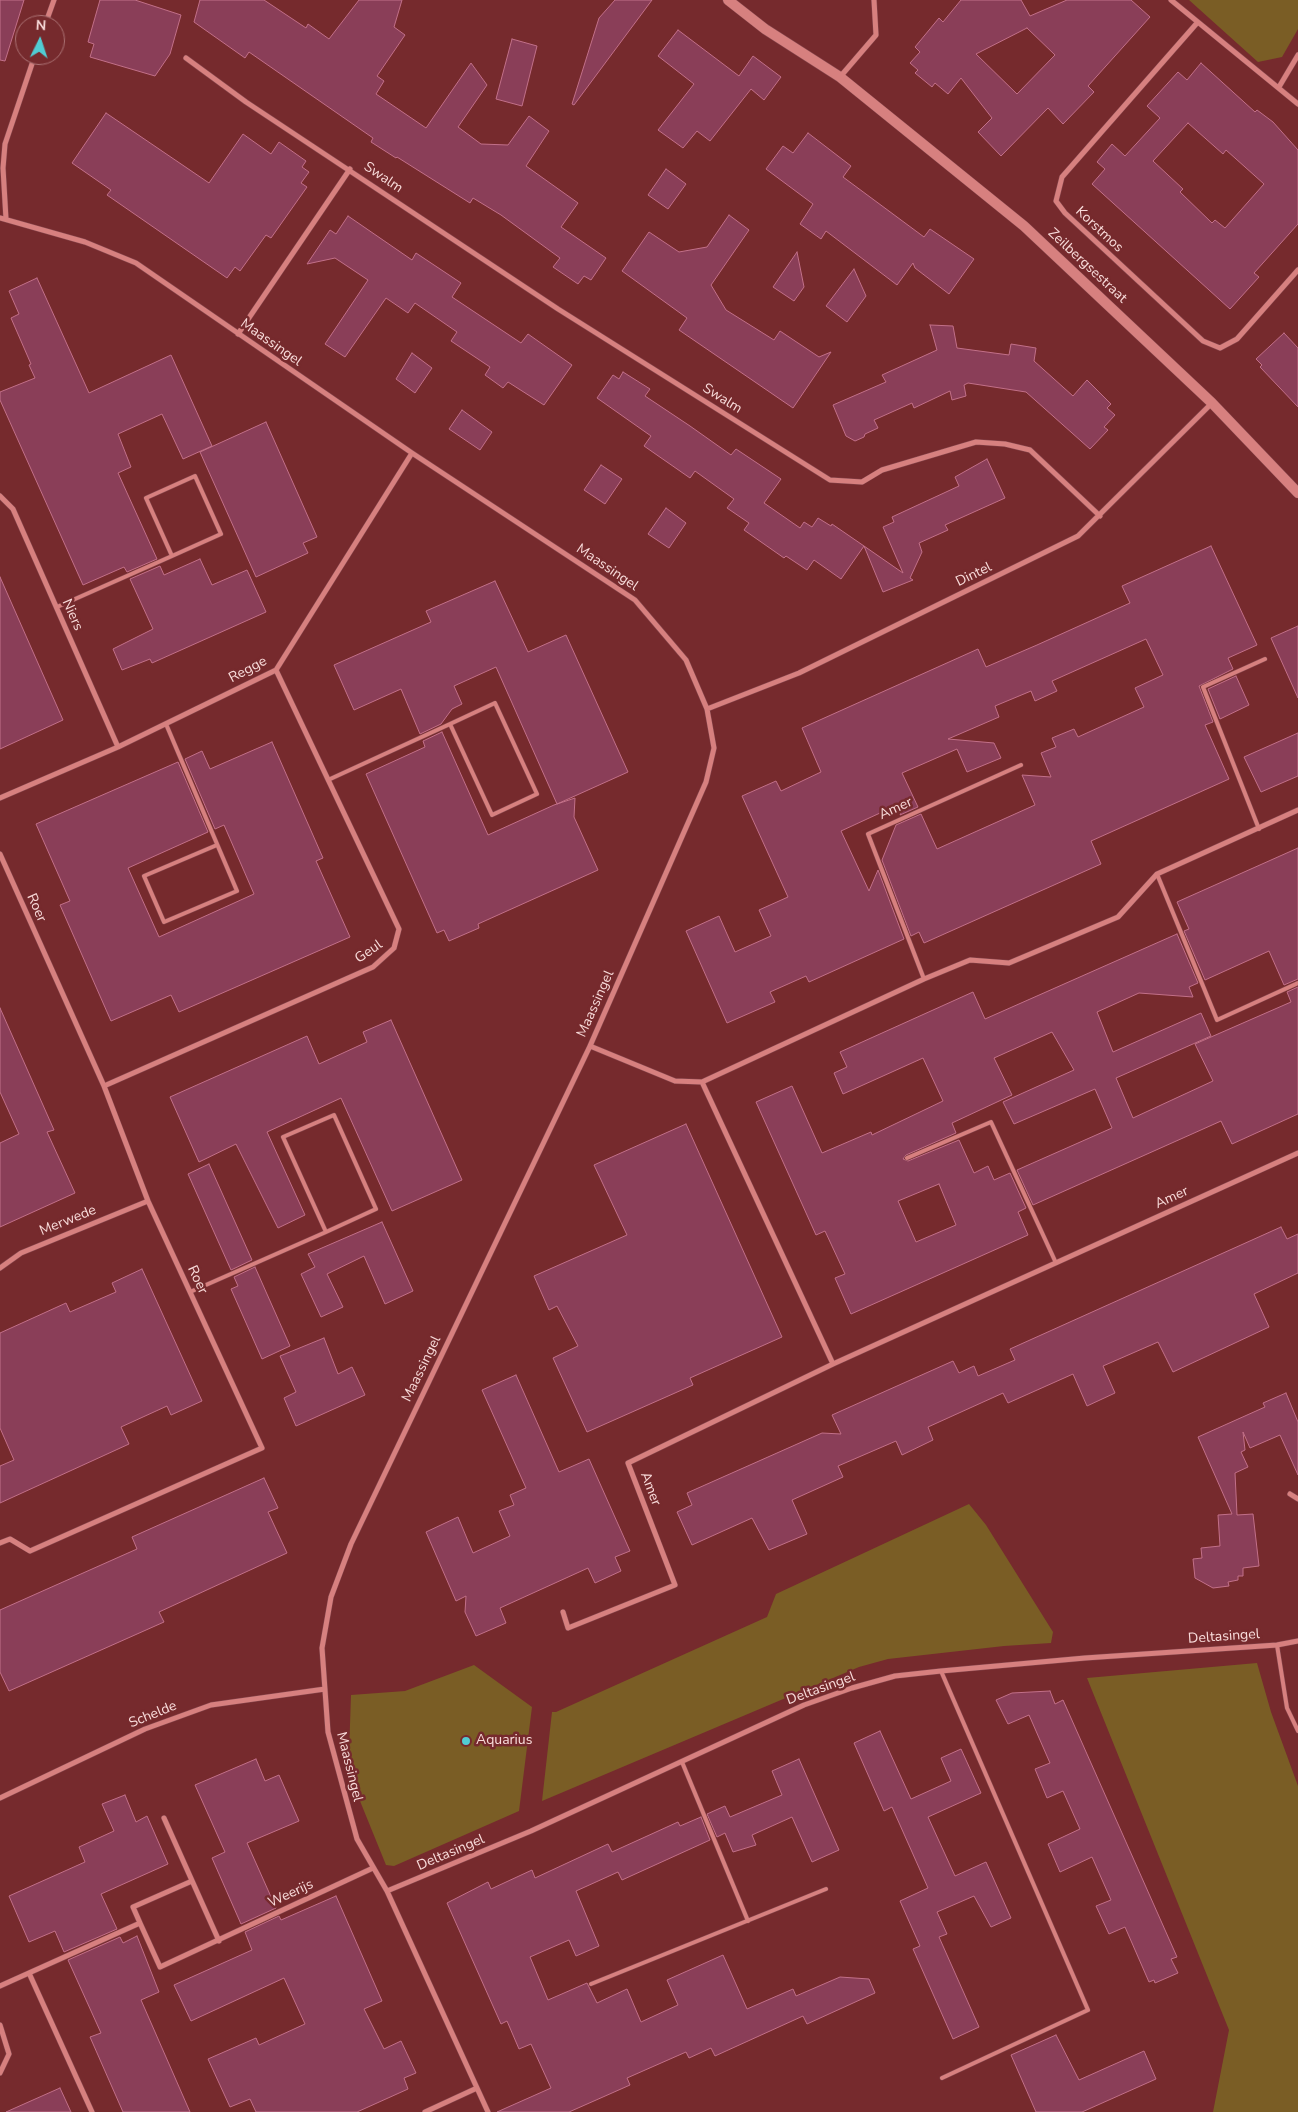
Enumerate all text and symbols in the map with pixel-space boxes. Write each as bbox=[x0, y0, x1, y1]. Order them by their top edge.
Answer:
north arrow bbox=[15, 15, 65, 65]
text: N bbox=[35, 16, 47, 35]
street label: Swalm bbox=[360, 159, 406, 197]
street label: Korstmos bbox=[1072, 204, 1126, 256]
street label: Zeilbergsestraat bbox=[1044, 225, 1130, 307]
street label: Maassingel bbox=[237, 316, 305, 370]
street label: Swalm bbox=[699, 380, 745, 418]
street label: Maassingel bbox=[573, 541, 641, 595]
street label: Dintel bbox=[953, 559, 995, 591]
street label: Niers bbox=[58, 597, 86, 633]
street label: Regge bbox=[226, 653, 270, 687]
street label: Amer bbox=[877, 794, 915, 824]
street label: Roer bbox=[22, 891, 50, 925]
street label: Geul bbox=[352, 937, 386, 967]
street label: Maassingel bbox=[574, 968, 618, 1040]
street label: Amer bbox=[1153, 1183, 1191, 1213]
street label: Merwede bbox=[37, 1202, 99, 1240]
street label: Roer bbox=[183, 1263, 211, 1297]
street label: Maassingel bbox=[399, 1333, 445, 1405]
street label: Amer bbox=[636, 1470, 664, 1508]
street label: Deltasingel bbox=[1188, 1626, 1260, 1648]
street label: Deltasingel bbox=[784, 1669, 858, 1709]
street label: Schelde bbox=[127, 1698, 179, 1732]
street label: Maassingel bbox=[332, 1730, 366, 1804]
place label: Aquarius bbox=[476, 1733, 532, 1749]
marker: Aquarius bbox=[460, 1735, 472, 1747]
street label: Deltasingel bbox=[415, 1831, 487, 1875]
street label: Weerijs bbox=[266, 1876, 316, 1912]

